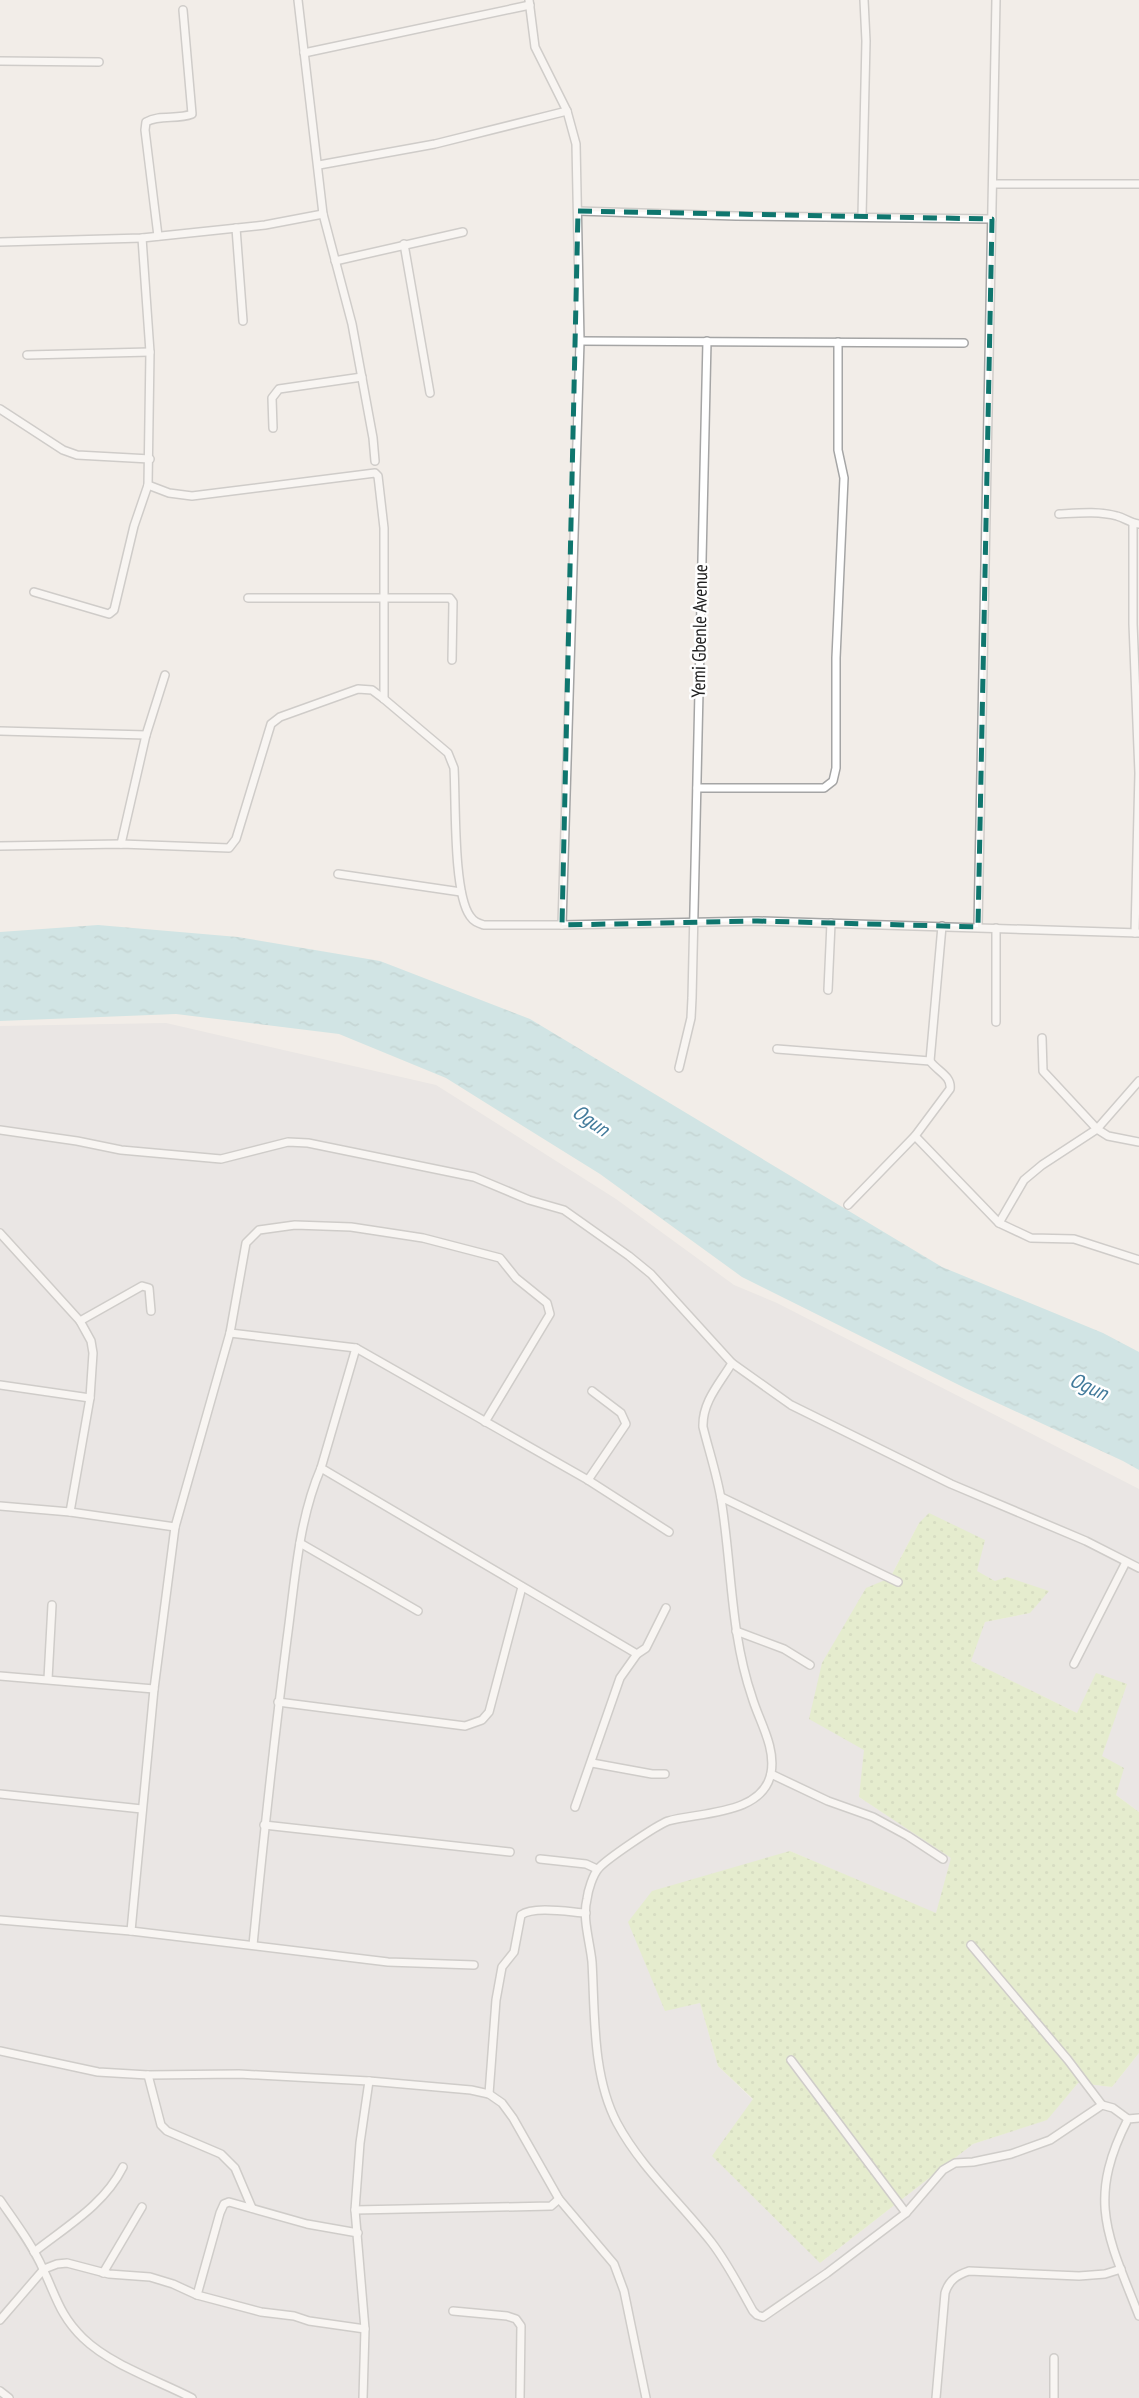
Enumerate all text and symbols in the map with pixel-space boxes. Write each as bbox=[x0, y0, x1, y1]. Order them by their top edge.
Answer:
street label: Yemi Gbenle Avenue bbox=[686, 564, 712, 698]
water label: Ogun bbox=[567, 1098, 616, 1143]
water label: Ogun bbox=[1066, 1366, 1114, 1407]

